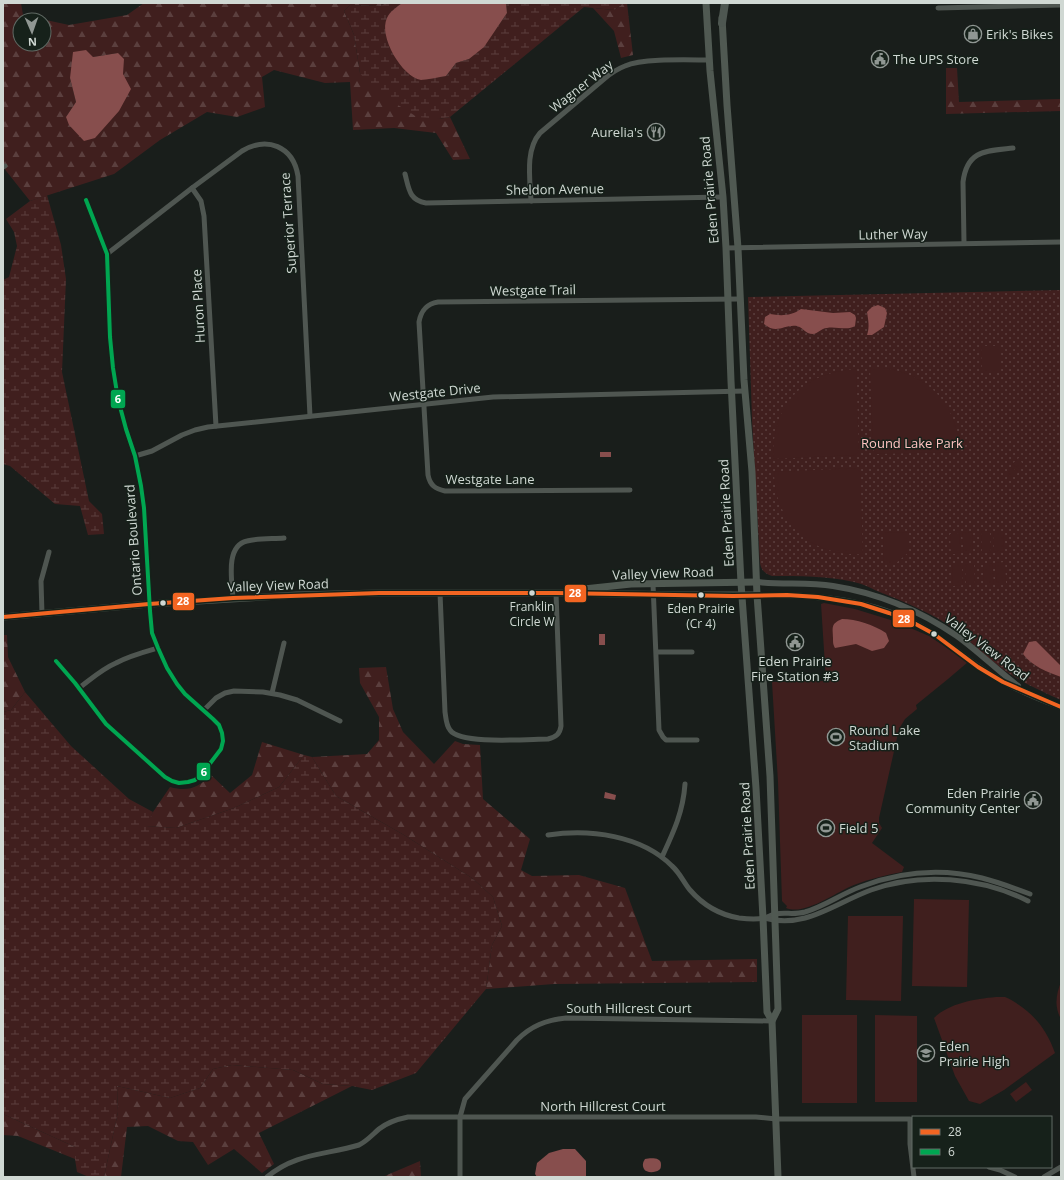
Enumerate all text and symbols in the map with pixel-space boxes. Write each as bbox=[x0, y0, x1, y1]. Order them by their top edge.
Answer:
north arrow bbox=[12, 12, 52, 52]
shop icon: Erik's Bikes bbox=[963, 24, 983, 44]
place label: Erik's Bikes bbox=[986, 25, 1053, 43]
text: N bbox=[28, 35, 37, 50]
public building icon: The UPS Store bbox=[870, 49, 890, 69]
place label: The UPS Store bbox=[893, 50, 979, 68]
street label: Wagner Way bbox=[546, 55, 617, 116]
restaurant icon: Aurelia's bbox=[646, 122, 666, 142]
place label: Aurelia's bbox=[591, 123, 643, 141]
street label: Eden Prairie Road bbox=[695, 136, 723, 244]
street label: Superior Terrace bbox=[275, 172, 301, 274]
street label: Sheldon Avenue bbox=[506, 179, 604, 199]
street label: Luther Way bbox=[858, 224, 928, 244]
street label: Huron Place bbox=[187, 269, 209, 343]
street label: Westgate Trail bbox=[490, 280, 576, 300]
street label: Westgate Drive bbox=[389, 378, 481, 406]
line badge: 6 bbox=[110, 389, 126, 409]
text: 6 bbox=[115, 391, 121, 406]
park label: Round Lake Park bbox=[861, 434, 963, 452]
street label: Eden Prairie Road bbox=[714, 459, 738, 567]
street label: Westgate Lane bbox=[445, 470, 535, 488]
street label: Ontario Boulevard bbox=[120, 484, 146, 596]
street label: Valley View Road bbox=[612, 562, 714, 584]
street label: Valley View Road bbox=[227, 574, 329, 596]
line badge: 28 bbox=[564, 584, 587, 603]
text: 28 bbox=[569, 585, 581, 600]
marker: Franklin Circle W bbox=[527, 588, 537, 598]
marker: Eden Prairie (Cr 4) bbox=[696, 590, 706, 600]
line badge: 28 bbox=[172, 592, 195, 611]
text: 28 bbox=[177, 593, 189, 608]
unlabelled marker bbox=[158, 598, 168, 608]
place label: Franklin Circle W bbox=[509, 598, 555, 630]
place label: Eden Prairie (Cr 4) bbox=[667, 600, 735, 632]
line badge: 28 bbox=[892, 609, 915, 628]
street label: Valley View Road bbox=[941, 609, 1033, 685]
text: 28 bbox=[898, 611, 910, 626]
unlabelled marker bbox=[929, 629, 939, 639]
public building icon: Eden Prairie Fire Station #3 bbox=[785, 632, 805, 652]
place label: Eden Prairie Fire Station #3 bbox=[751, 652, 839, 685]
place label: Round Lake Stadium bbox=[849, 721, 920, 754]
sports icon: Round Lake Stadium bbox=[826, 727, 846, 747]
line badge: 6 bbox=[196, 762, 211, 781]
text: 6 bbox=[201, 764, 207, 779]
street label: Eden Prairie Road bbox=[735, 782, 759, 890]
place label: Eden Prairie Community Center bbox=[905, 784, 1021, 817]
public building icon: Eden Prairie Community Center bbox=[1023, 790, 1043, 810]
sports icon: Field 5 bbox=[816, 818, 836, 838]
place label: Field 5 bbox=[839, 819, 878, 837]
street label: South Hillcrest Court bbox=[566, 999, 692, 1017]
place label: Eden Prairie High bbox=[939, 1037, 1010, 1070]
school or university icon: Eden Prairie High bbox=[916, 1043, 936, 1063]
street label: North Hillcrest Court bbox=[540, 1097, 666, 1115]
legend bbox=[912, 1116, 1052, 1168]
text: 28 bbox=[948, 1123, 962, 1140]
text: 6 bbox=[948, 1143, 955, 1160]

